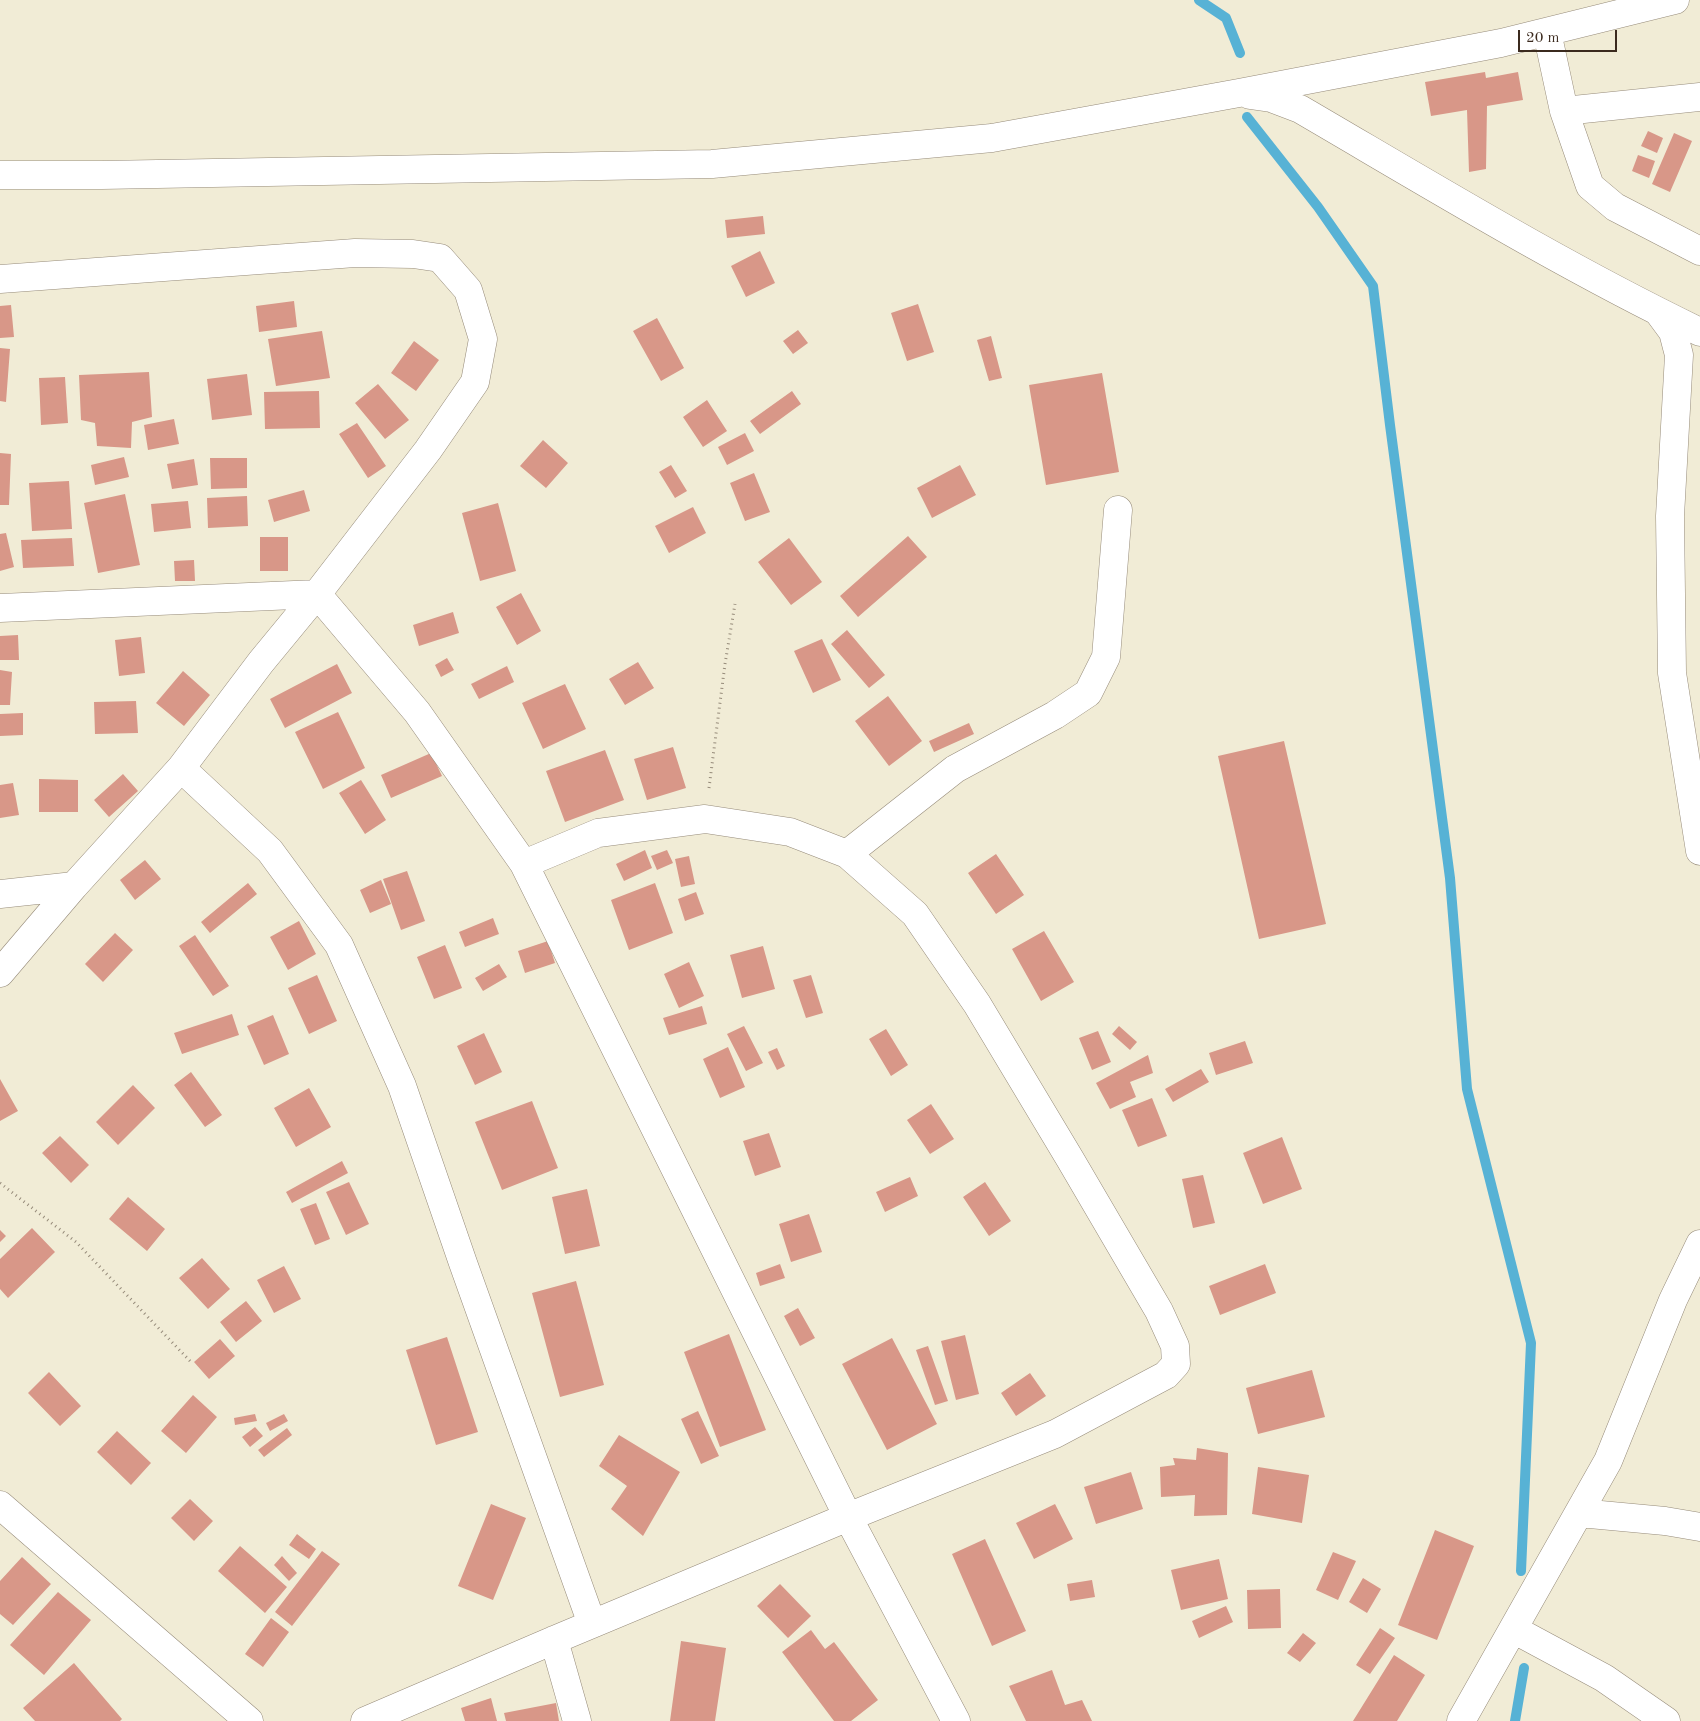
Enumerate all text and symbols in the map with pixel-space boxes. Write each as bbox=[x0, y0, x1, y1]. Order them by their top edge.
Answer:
scale bar bbox=[1520, 20, 1619, 52]
text: 20 m bbox=[1526, 31, 1560, 46]

